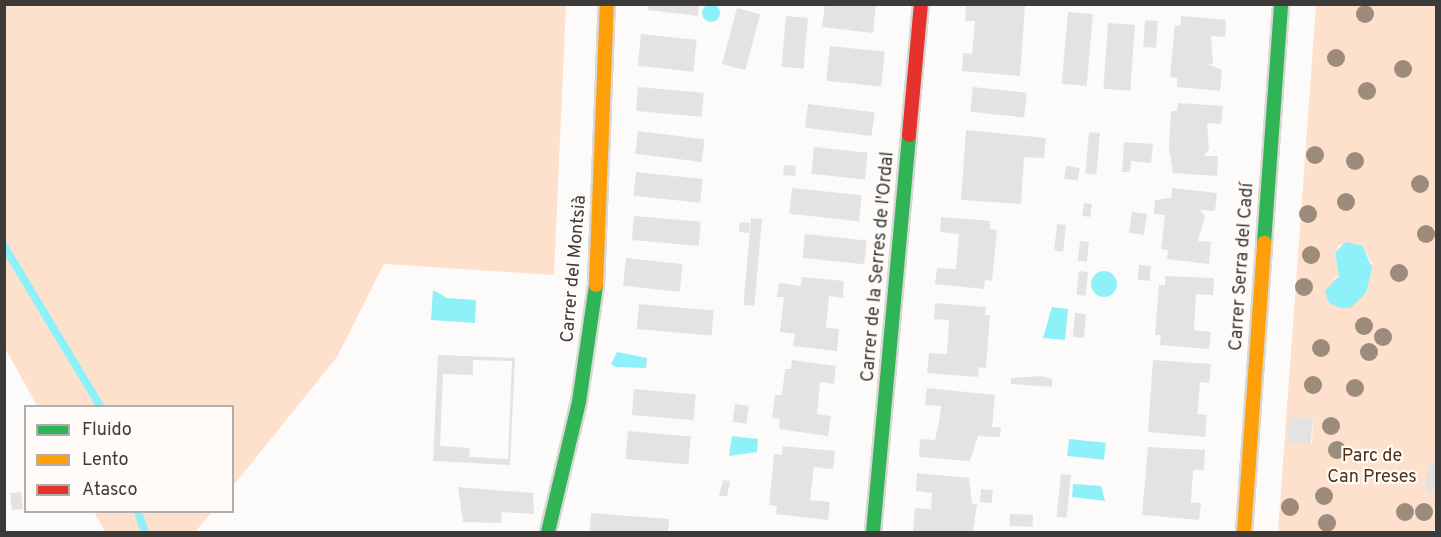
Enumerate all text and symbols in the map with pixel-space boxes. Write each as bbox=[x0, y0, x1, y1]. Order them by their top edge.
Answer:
street label: Carrer de la Serres de l'Ordal bbox=[858, 151, 900, 383]
street label: Carrer Serra del Cadí bbox=[1226, 182, 1260, 352]
street label: Carrer del Montsià bbox=[558, 194, 592, 344]
legend bbox=[24, 405, 234, 513]
text: Fluido bbox=[82, 419, 132, 442]
park label: Parc de Can Preses bbox=[1327, 447, 1417, 490]
text: Lento bbox=[82, 449, 128, 472]
text: Atasco bbox=[82, 479, 138, 502]

